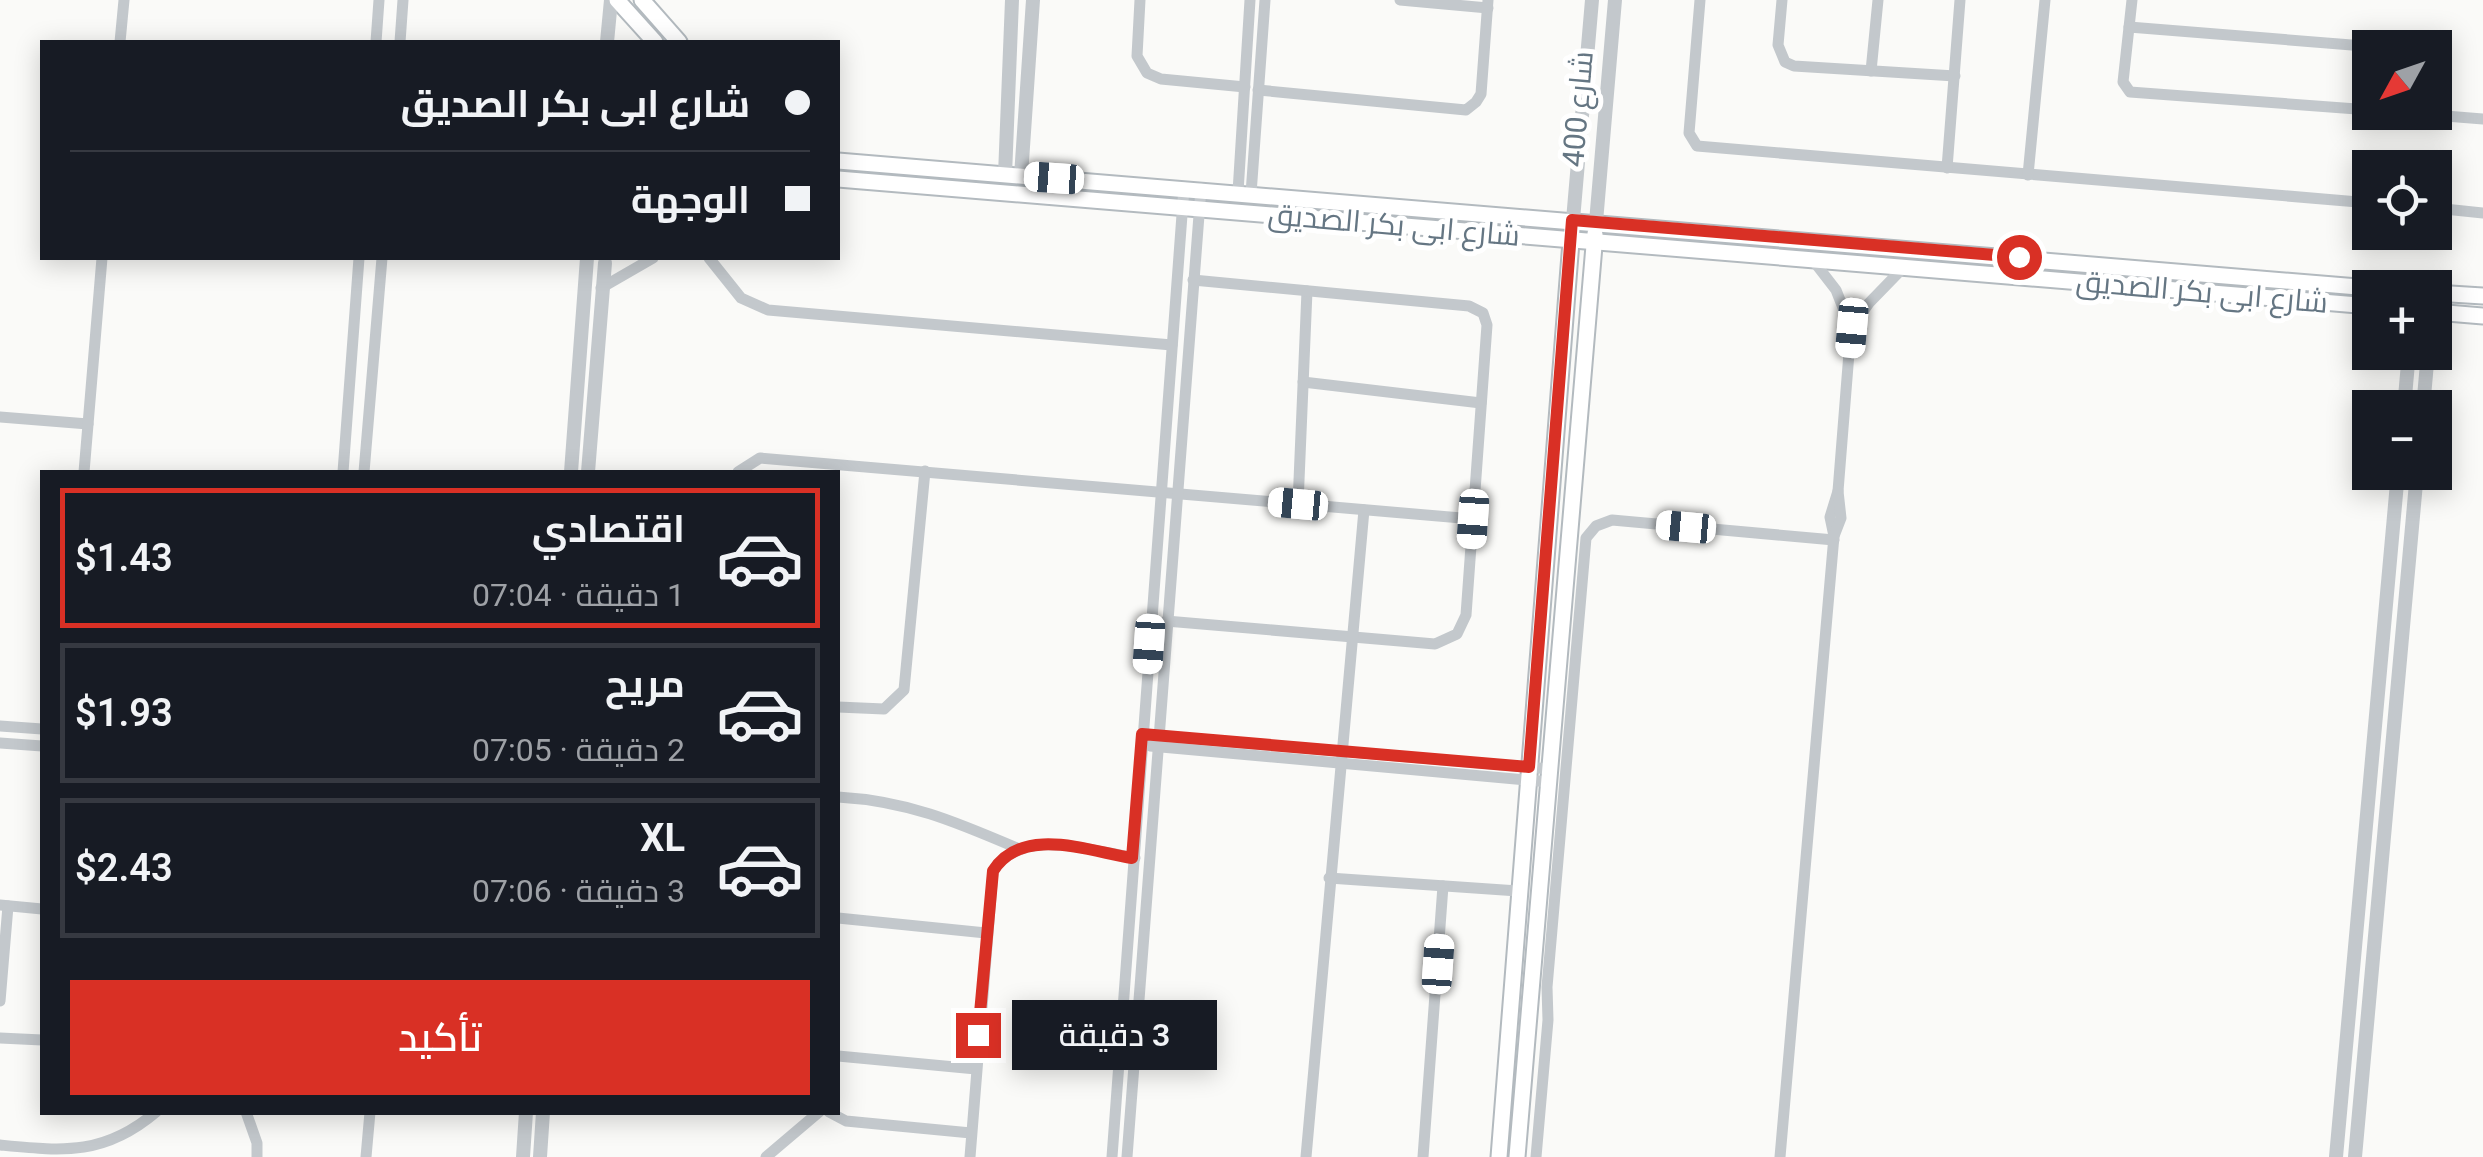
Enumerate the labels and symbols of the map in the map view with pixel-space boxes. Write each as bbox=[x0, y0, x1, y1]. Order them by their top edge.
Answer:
north arrow bbox=[2352, 30, 2452, 130]
street label: شارع 400 bbox=[1555, 50, 1603, 169]
car bbox=[1023, 161, 1085, 195]
street label: شارع ابى بكر الصديق bbox=[1266, 196, 1521, 256]
route start bbox=[1997, 235, 2042, 280]
street label: شارع ابى بكر الصديق bbox=[2074, 263, 2329, 323]
car bbox=[1834, 297, 1870, 359]
car bbox=[1267, 486, 1329, 522]
car bbox=[1456, 488, 1490, 550]
car bbox=[1655, 509, 1717, 545]
car bbox=[1132, 613, 1166, 675]
car bbox=[1421, 933, 1455, 995]
callout: 3 دقيقة bbox=[1013, 1000, 1218, 1070]
route end bbox=[956, 1013, 1001, 1058]

